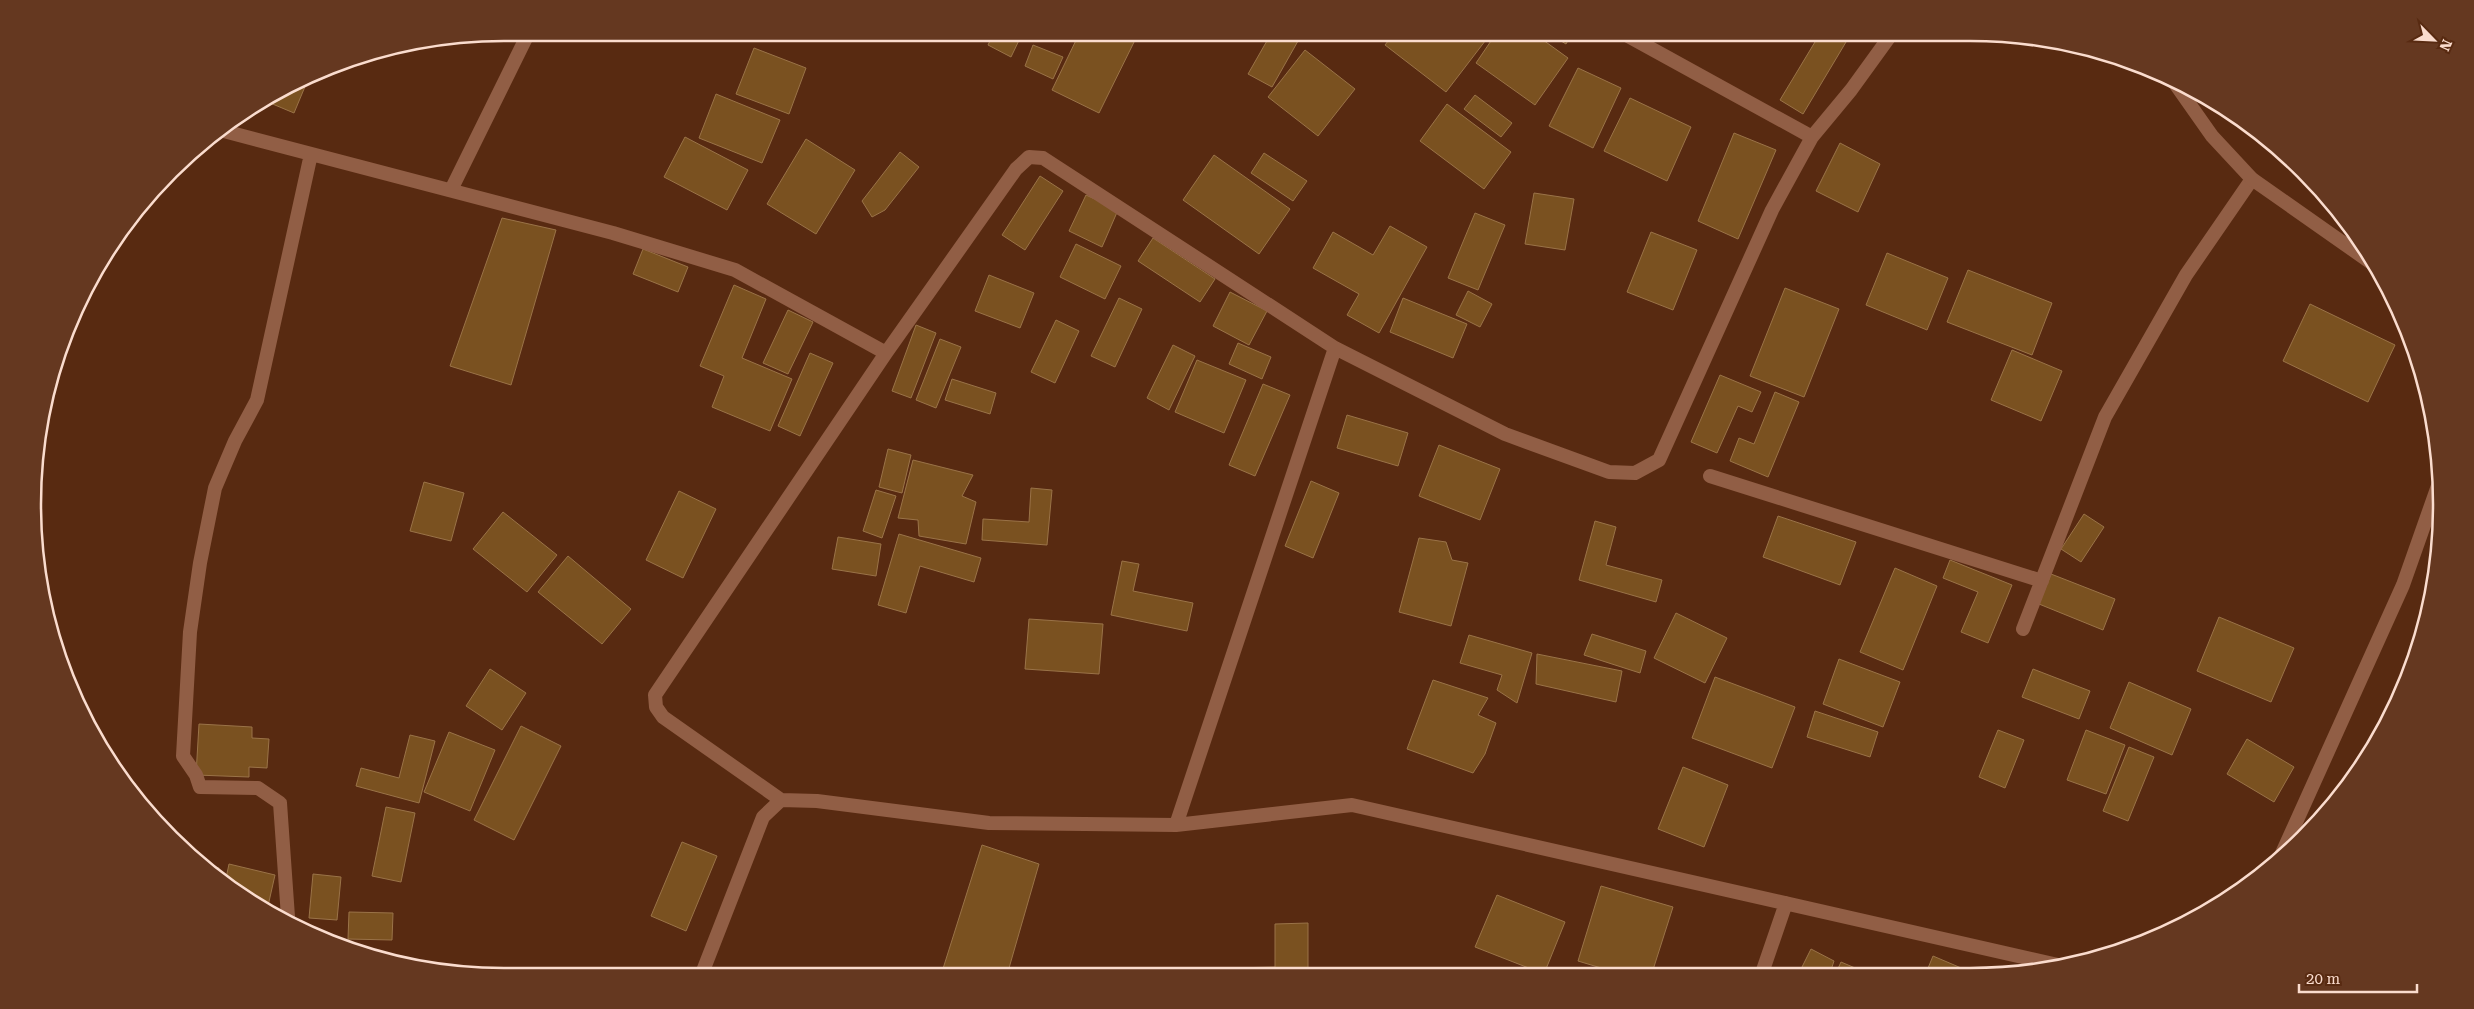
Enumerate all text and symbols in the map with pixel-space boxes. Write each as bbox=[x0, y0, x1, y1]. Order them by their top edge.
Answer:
north arrow bbox=[2409, 15, 2459, 65]
text: N bbox=[2436, 37, 2455, 54]
scale bar bbox=[2299, 962, 2416, 994]
text: 20 m bbox=[2306, 970, 2341, 988]

